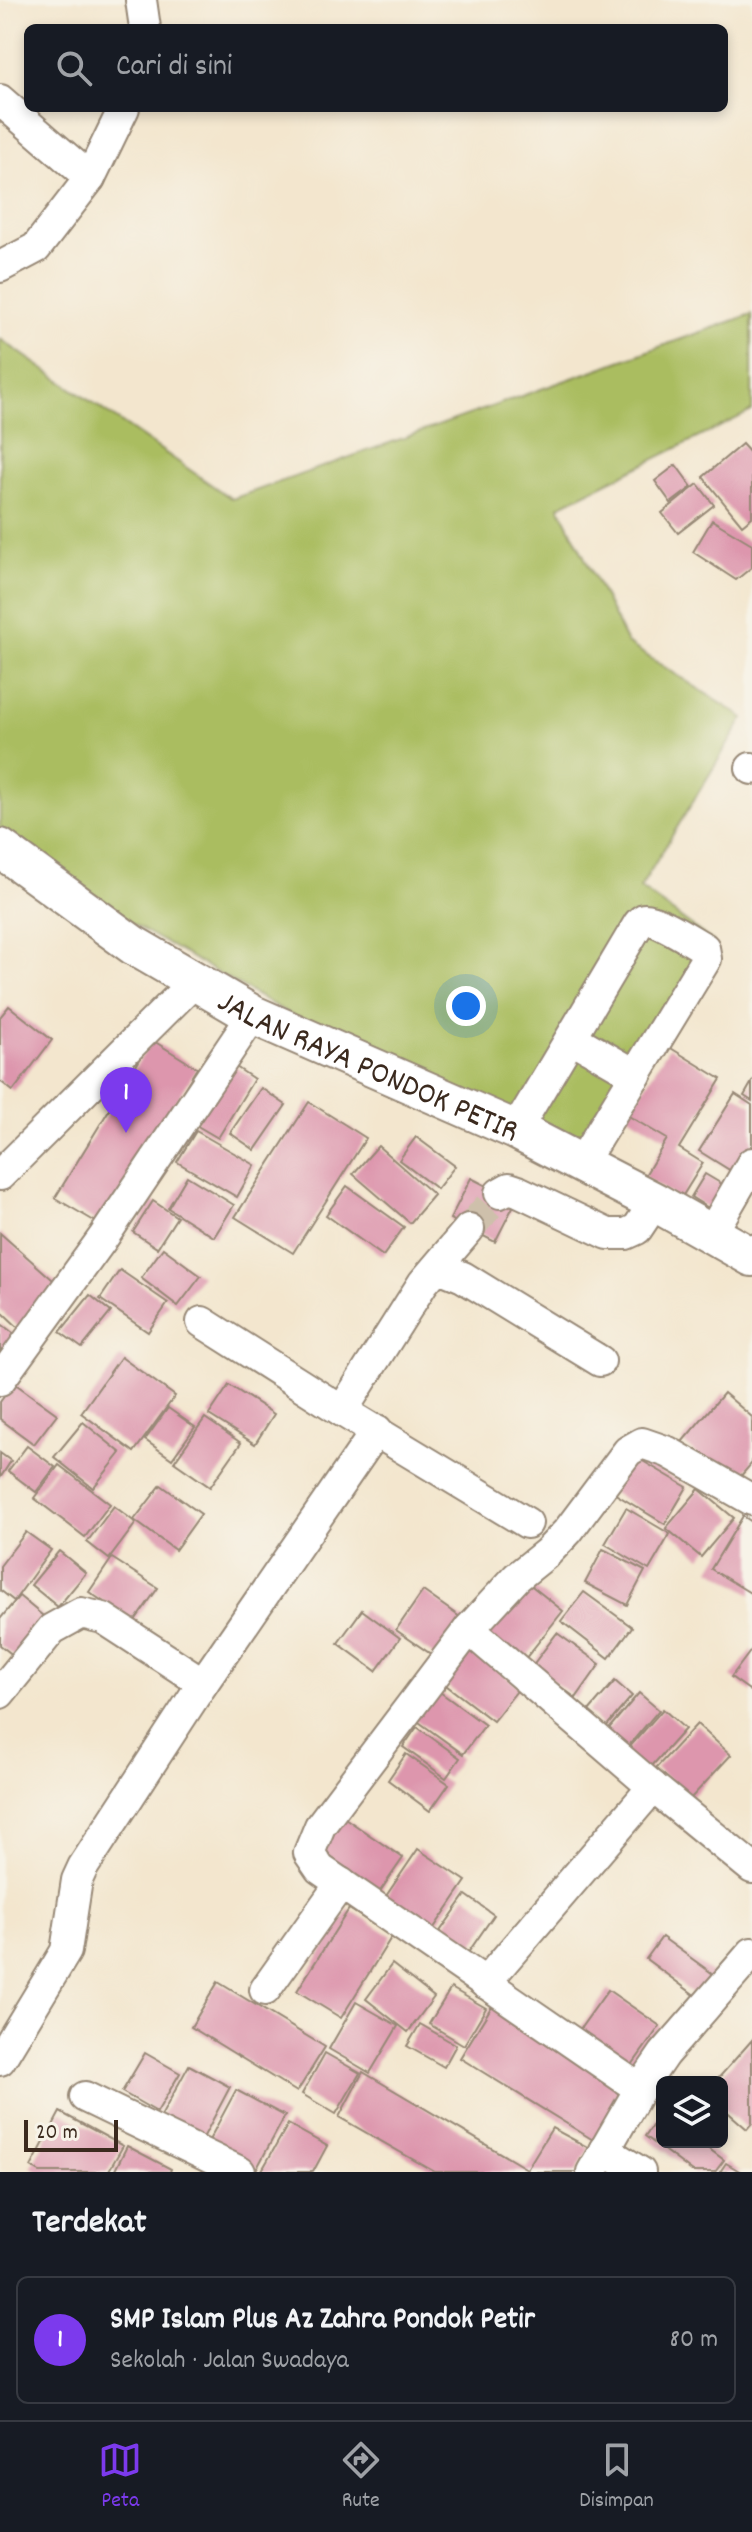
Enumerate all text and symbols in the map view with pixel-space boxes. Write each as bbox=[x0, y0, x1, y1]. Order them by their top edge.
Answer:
search box bbox=[24, 24, 728, 112]
icon: search bbox=[52, 46, 96, 90]
text: Cari di sini bbox=[116, 47, 232, 90]
street label: JALAN RAYA PONDOK PETIR bbox=[208, 981, 525, 1157]
your location bbox=[446, 986, 486, 1026]
pin: 1 bbox=[100, 1067, 152, 1133]
map controls bbox=[656, 2076, 728, 2148]
button: layers bbox=[656, 2076, 728, 2148]
scale bar bbox=[24, 2116, 118, 2152]
text: 20 m bbox=[36, 2118, 78, 2149]
text: Terdekat bbox=[32, 2200, 147, 2249]
text: SMP Islam Plus Az Zahra Pondok Petir bbox=[110, 2300, 535, 2343]
text: 1 bbox=[57, 2322, 63, 2359]
text: 80 m bbox=[670, 2322, 718, 2359]
text: Sekolah · Jalan Swadaya bbox=[110, 2343, 349, 2380]
tab: Peta bbox=[98, 2438, 142, 2517]
tab: Rute bbox=[339, 2438, 383, 2517]
tab: Disimpan bbox=[579, 2438, 654, 2517]

